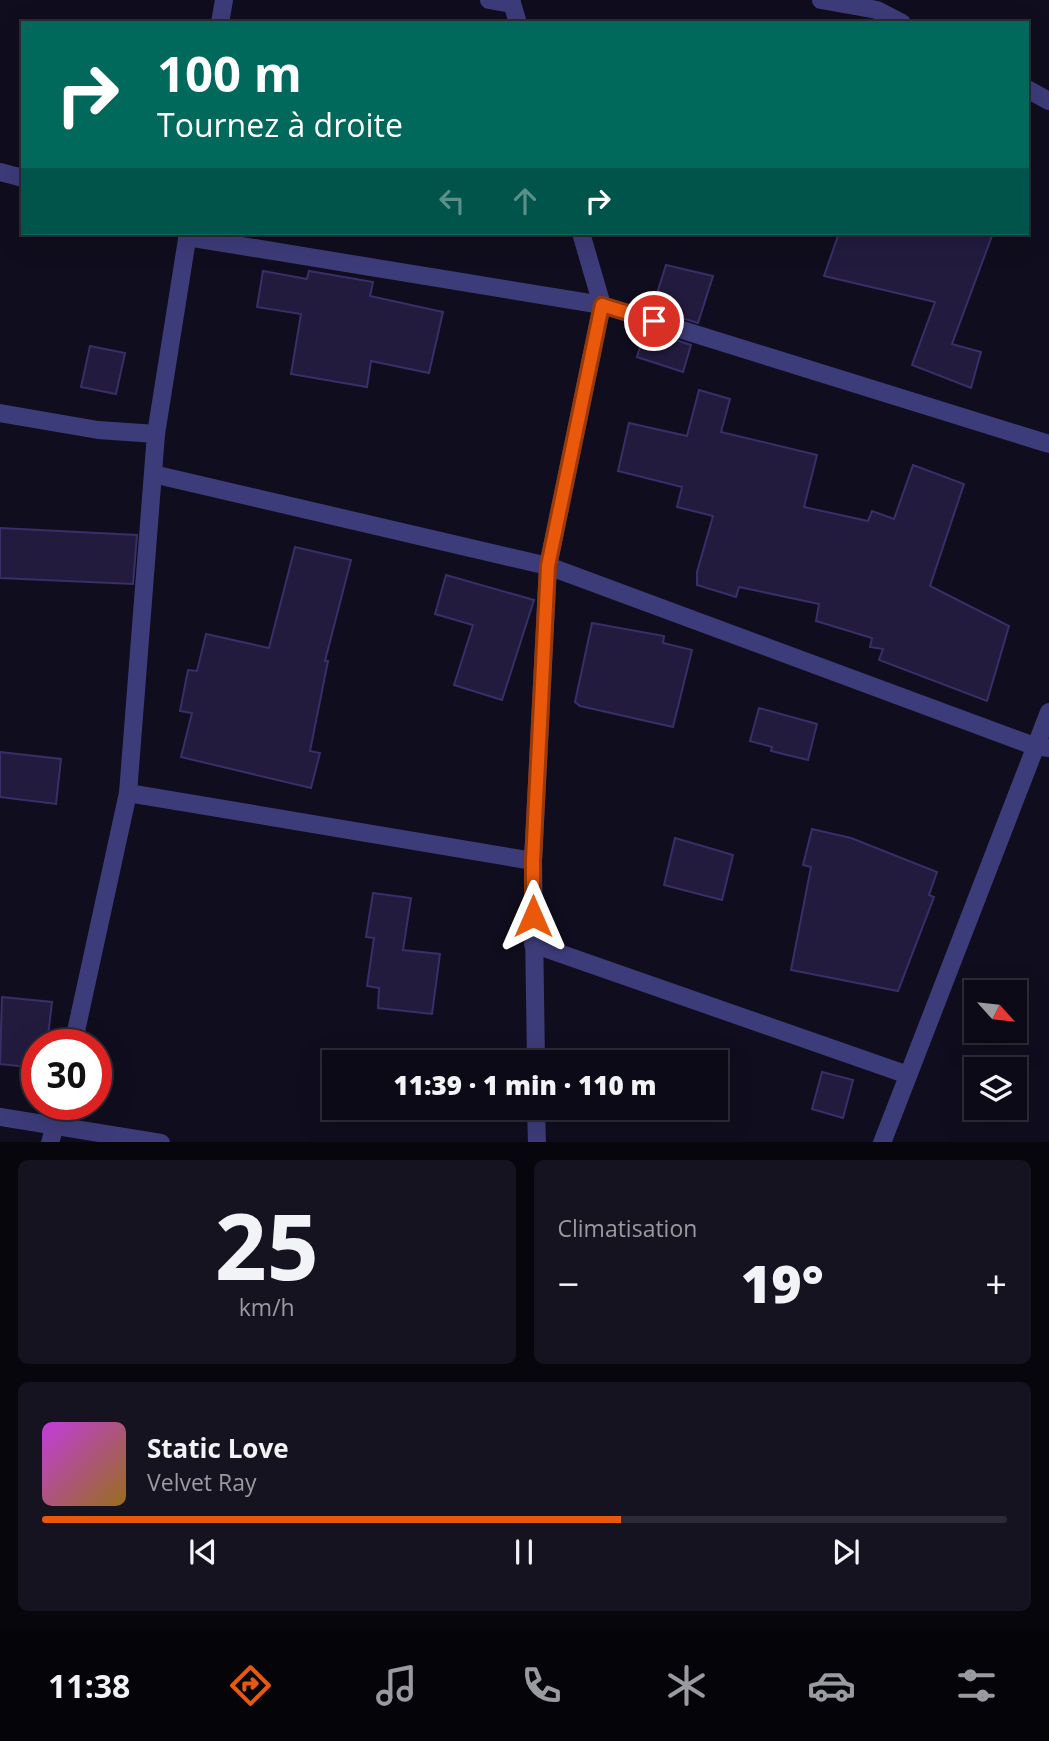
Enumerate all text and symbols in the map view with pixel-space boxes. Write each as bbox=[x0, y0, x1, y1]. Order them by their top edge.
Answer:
text: 100 m bbox=[157, 40, 302, 106]
icon: right bbox=[42, 49, 133, 140]
text: Tournez à droite bbox=[157, 103, 403, 146]
icon: left bbox=[433, 182, 471, 220]
icon: ahead bbox=[506, 182, 544, 220]
icon: right bbox=[579, 182, 617, 220]
pin bbox=[624, 291, 684, 351]
icon: arrive bbox=[635, 302, 673, 340]
position arrow bbox=[496, 879, 570, 953]
north arrow bbox=[964, 980, 1027, 1043]
map controls bbox=[964, 980, 1027, 1120]
speed limit sign: 30 bbox=[21, 1029, 112, 1120]
button: layers bbox=[964, 1057, 1027, 1120]
text: 11:39 · 1 min · 110 m bbox=[394, 1067, 656, 1103]
text: 25 bbox=[215, 1183, 319, 1307]
text: Climatisation bbox=[558, 1212, 697, 1244]
text: 19° bbox=[741, 1247, 824, 1318]
text: − bbox=[558, 1257, 579, 1309]
text: + bbox=[985, 1257, 1007, 1309]
text: km/h bbox=[239, 1291, 295, 1323]
text: Static Love bbox=[147, 1430, 289, 1466]
text: Velvet Ray bbox=[147, 1466, 257, 1498]
icon: previous bbox=[184, 1533, 222, 1571]
icon: pause bbox=[505, 1533, 543, 1571]
icon: next bbox=[827, 1533, 865, 1571]
icon: directions bbox=[226, 1661, 275, 1710]
icon: music bbox=[372, 1661, 421, 1710]
icon: phone bbox=[517, 1661, 566, 1710]
icon: climate bbox=[662, 1661, 711, 1710]
icon: car bbox=[807, 1661, 856, 1710]
icon: filters bbox=[952, 1661, 1001, 1710]
text: 11:38 bbox=[48, 1664, 130, 1707]

